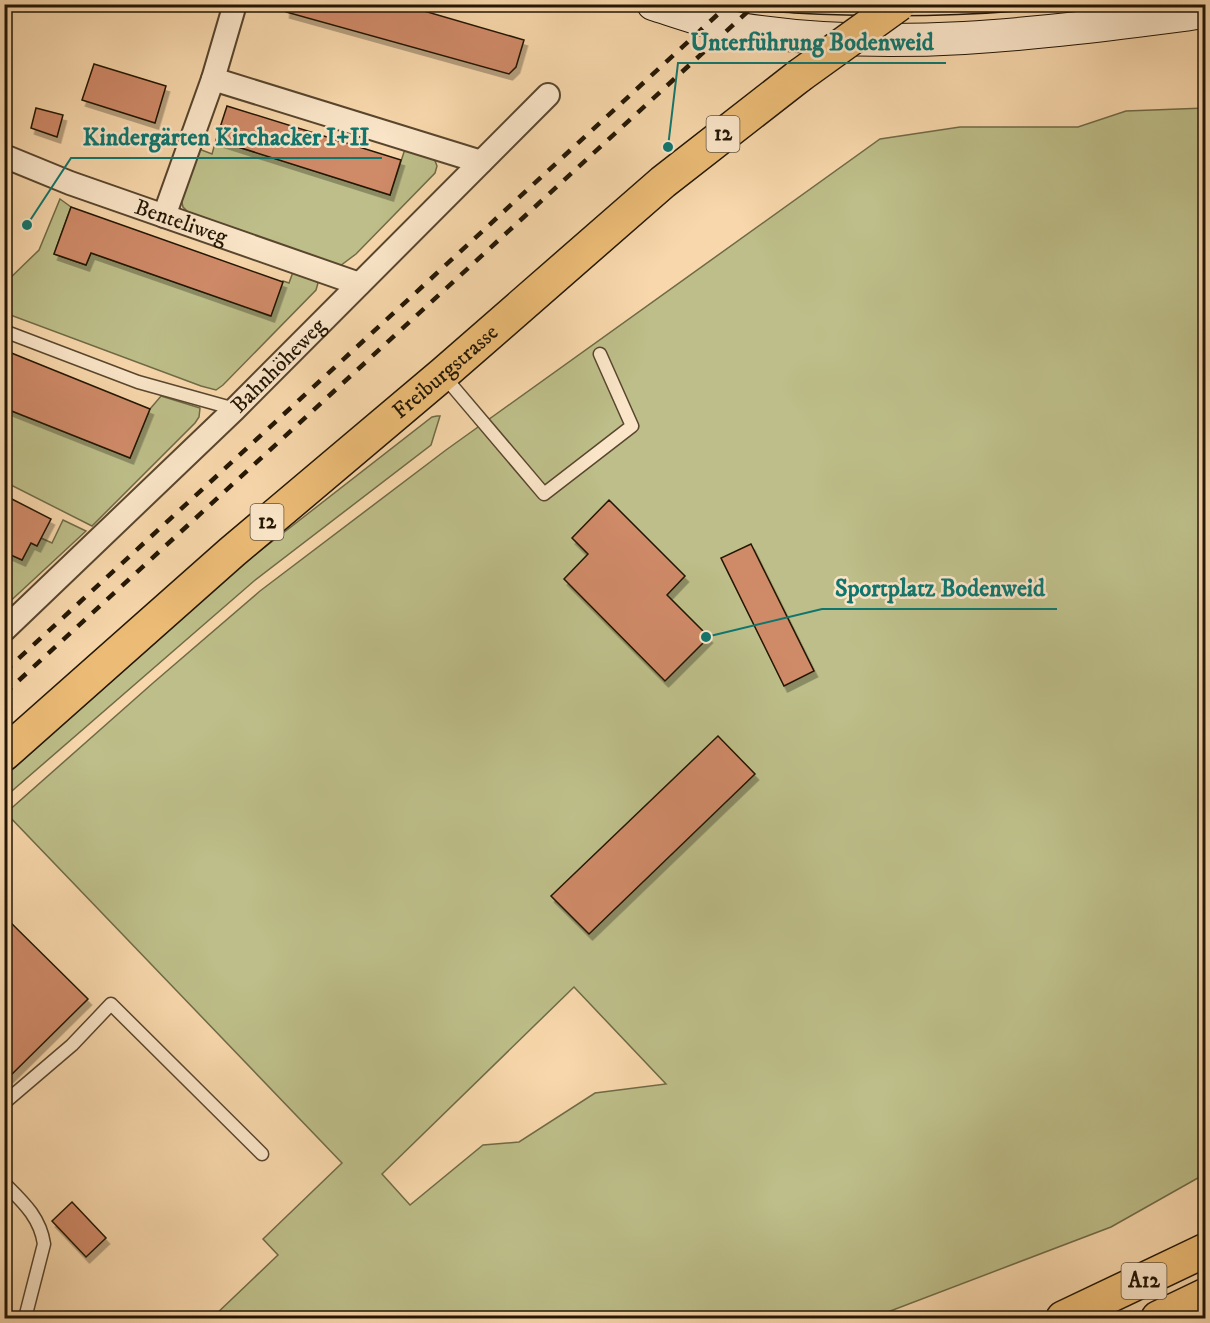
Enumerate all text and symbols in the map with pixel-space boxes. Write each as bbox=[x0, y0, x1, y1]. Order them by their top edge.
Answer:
callout: Unterführung Bodenweid bbox=[678, 21, 946, 63]
text: Unterführung Bodenweid bbox=[690, 28, 935, 58]
callout: Kindergärten Kirchacker I+II bbox=[71, 116, 382, 158]
road number: 12 bbox=[706, 116, 740, 152]
text: Kindergärten Kirchacker I+II bbox=[83, 123, 370, 153]
street label: Benteliweg bbox=[131, 193, 231, 251]
street label: Bahnhöheweg bbox=[225, 312, 331, 419]
street label: Freiburgstrasse bbox=[387, 319, 504, 424]
road number: 12 bbox=[250, 504, 284, 540]
callout: Sportplatz Bodenweid bbox=[822, 567, 1057, 609]
text: Sportplatz Bodenweid bbox=[835, 574, 1046, 604]
road number: A12 bbox=[1122, 1263, 1166, 1299]

